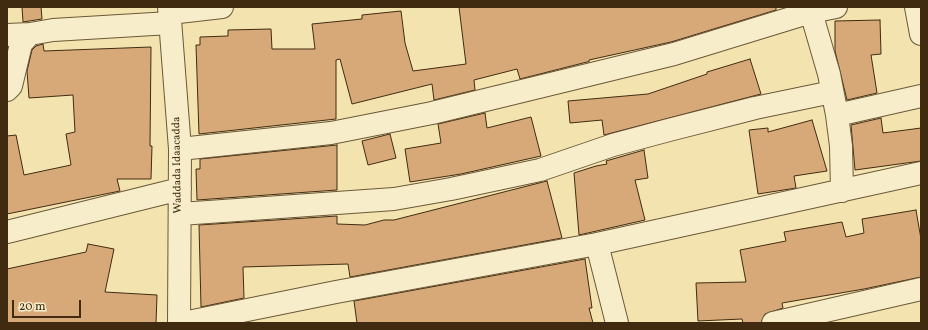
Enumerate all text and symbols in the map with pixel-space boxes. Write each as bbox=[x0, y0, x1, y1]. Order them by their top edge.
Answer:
street label: Waddada Idaacadda bbox=[171, 116, 185, 214]
scale bar bbox=[14, 292, 83, 318]
text: 20 m bbox=[19, 299, 46, 315]

